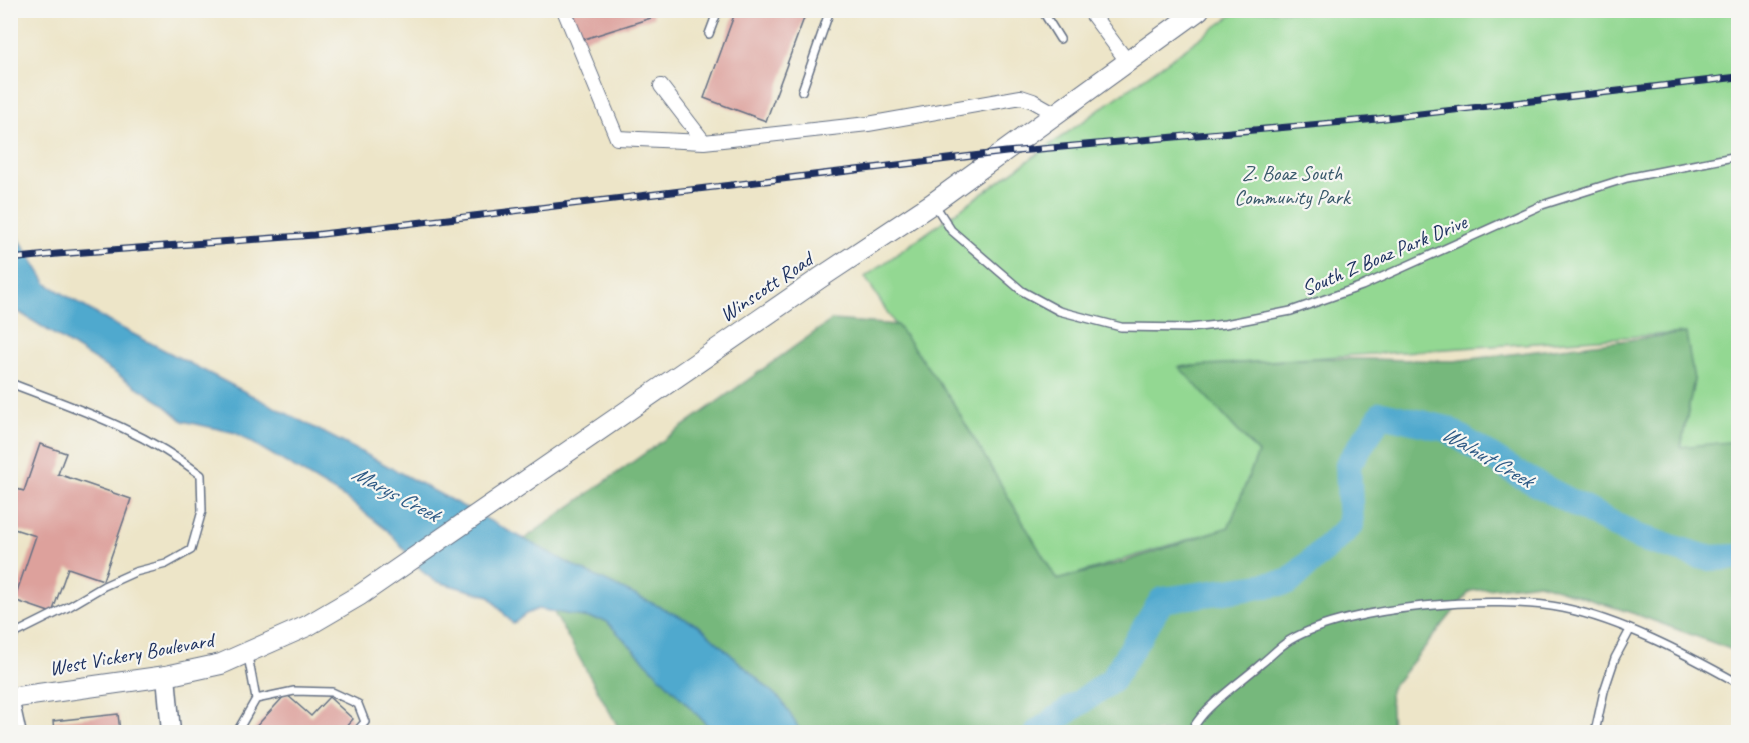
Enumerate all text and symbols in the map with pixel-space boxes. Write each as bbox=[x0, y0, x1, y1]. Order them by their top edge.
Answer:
park label: Z. Boaz South Community Park bbox=[1234, 160, 1352, 210]
street label: South Z Boaz Park Drive bbox=[1298, 208, 1471, 301]
street label: Winscott Road bbox=[715, 245, 820, 328]
water label: Walnut Creek bbox=[1437, 420, 1541, 496]
water label: Marys Creek bbox=[347, 459, 447, 530]
street label: West Vickery Boulevard bbox=[47, 626, 219, 681]

